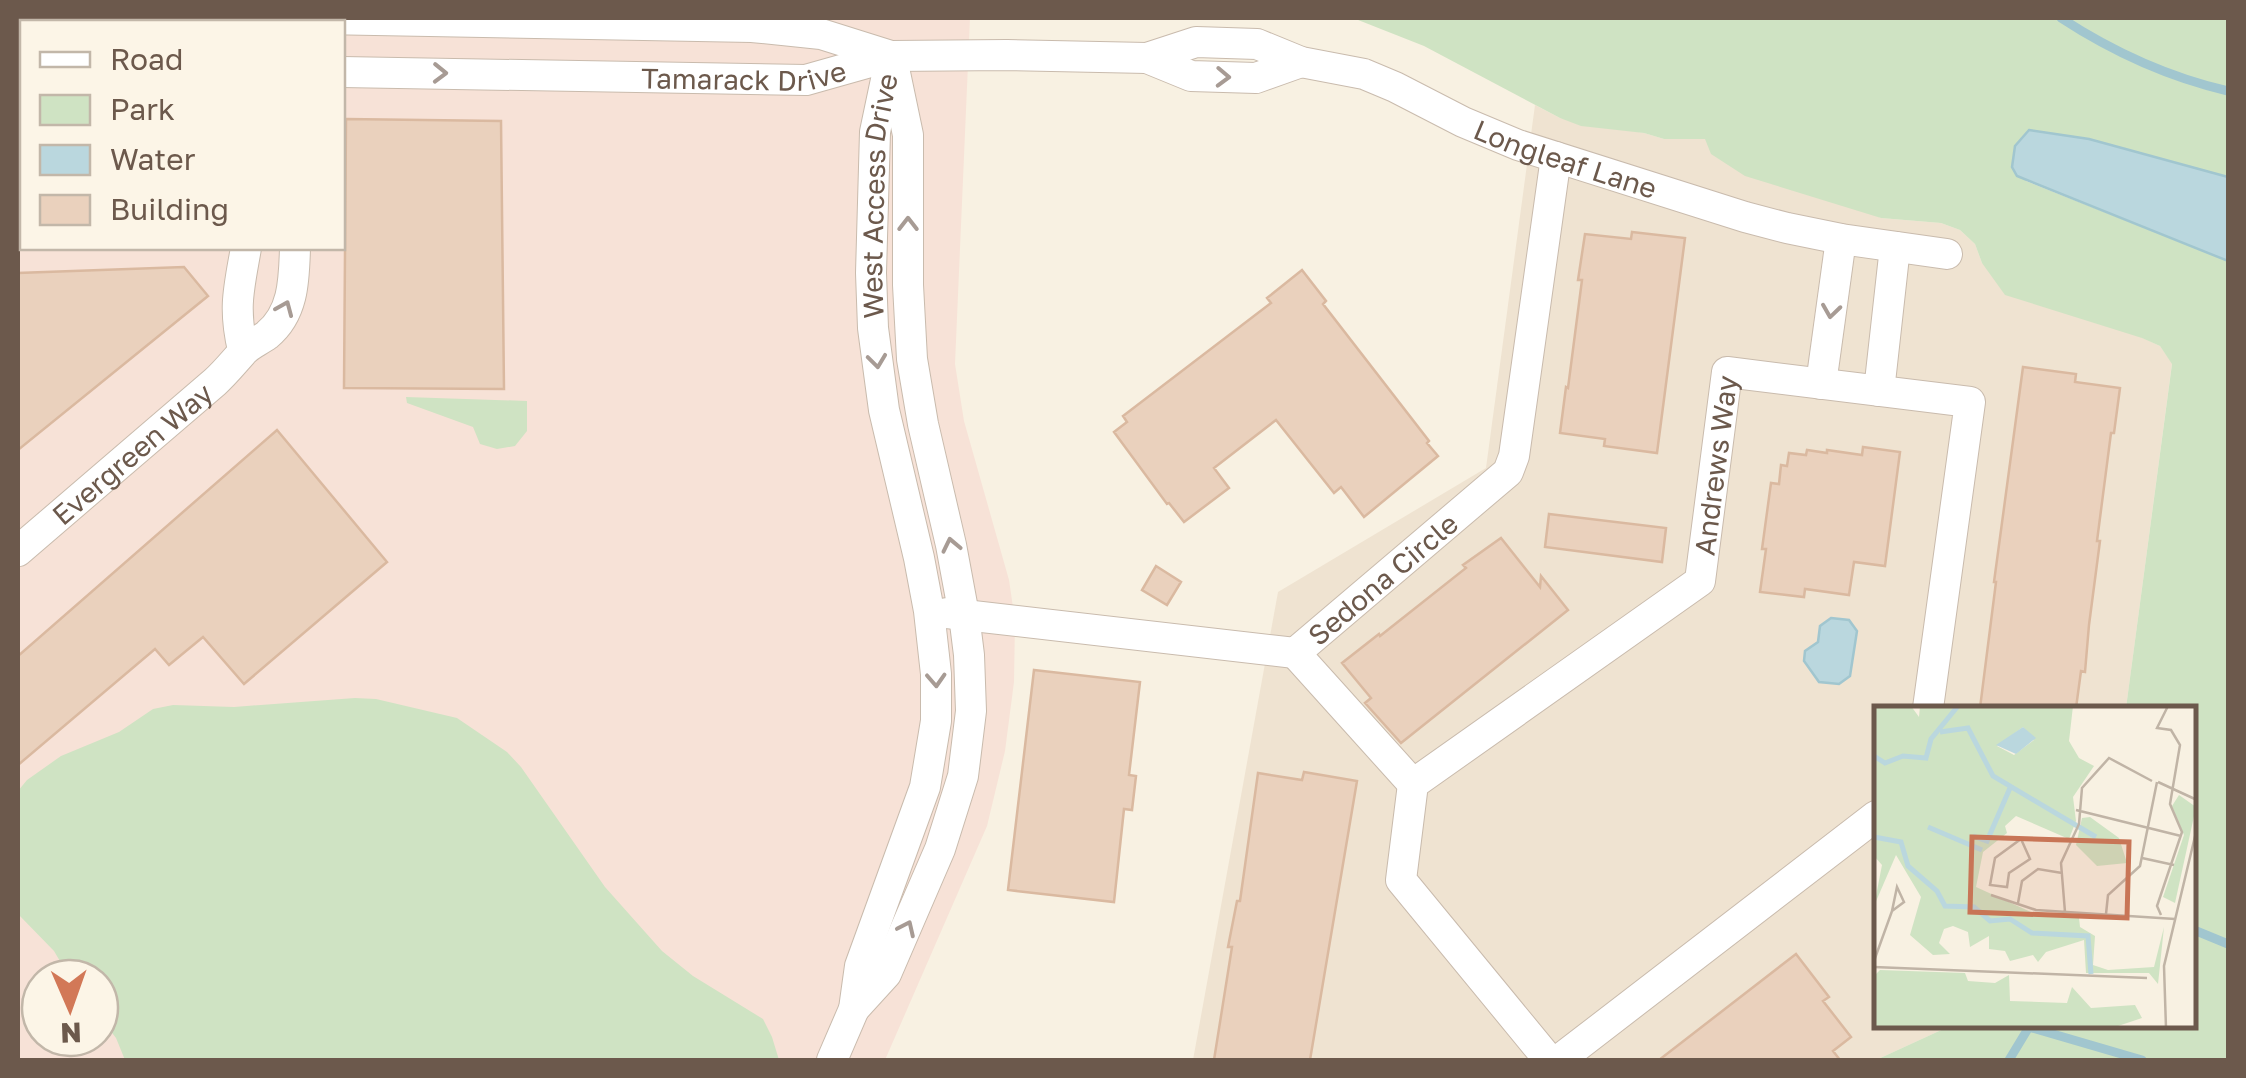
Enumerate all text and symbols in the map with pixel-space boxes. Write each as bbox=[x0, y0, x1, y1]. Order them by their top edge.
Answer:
legend bbox=[20, 20, 345, 250]
text: Road bbox=[110, 41, 184, 77]
street label: Tamarack Drive bbox=[641, 53, 850, 97]
one-way arrow bbox=[432, 63, 448, 84]
one-way arrow bbox=[1216, 66, 1232, 87]
street label: West Access Drive bbox=[854, 70, 903, 319]
text: Park bbox=[110, 91, 175, 127]
street label: Longleaf Lane bbox=[1470, 112, 1661, 205]
text: Water bbox=[110, 141, 196, 177]
text: Building bbox=[110, 191, 229, 227]
one-way arrow bbox=[897, 216, 919, 232]
one-way arrow bbox=[273, 300, 293, 318]
one-way arrow bbox=[1821, 303, 1842, 320]
one-way arrow bbox=[866, 353, 887, 369]
street label: Andrews Way bbox=[1687, 373, 1743, 557]
street label: Evergreen Way bbox=[45, 375, 219, 531]
street label: Sedona Circle bbox=[1301, 506, 1464, 651]
one-way arrow bbox=[941, 537, 962, 554]
one-way arrow bbox=[925, 672, 946, 688]
inset map bbox=[1874, 706, 2196, 1028]
one-way arrow bbox=[895, 920, 915, 938]
north arrow bbox=[20, 958, 120, 1058]
text: N bbox=[60, 1017, 82, 1050]

